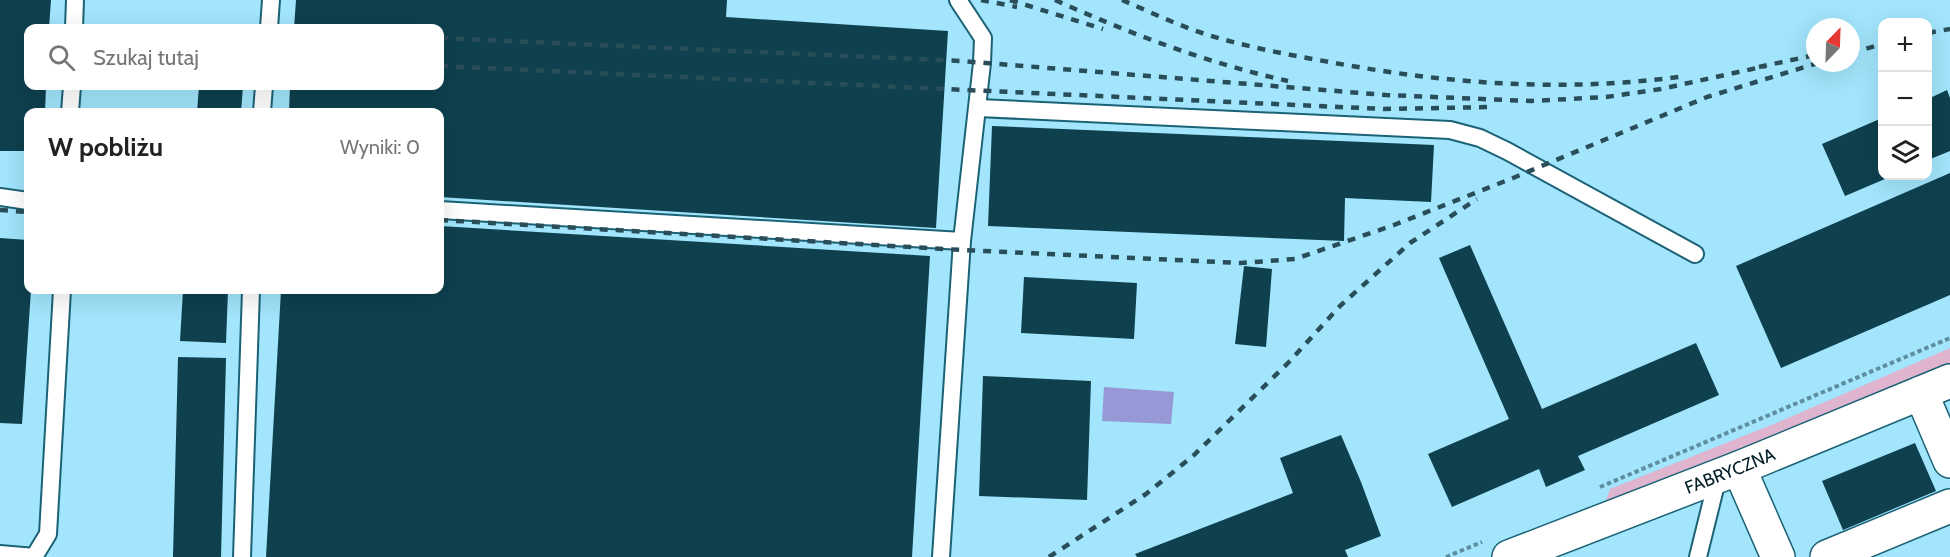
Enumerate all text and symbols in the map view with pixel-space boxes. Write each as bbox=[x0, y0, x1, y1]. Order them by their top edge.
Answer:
north arrow bbox=[1806, 18, 1860, 72]
map controls bbox=[1878, 18, 1932, 180]
button: + bbox=[1878, 18, 1932, 72]
search box bbox=[24, 24, 444, 90]
icon: search bbox=[45, 41, 78, 74]
text: Szukaj tutaj bbox=[93, 44, 199, 71]
button: − bbox=[1878, 72, 1932, 126]
button: layers bbox=[1878, 126, 1932, 180]
text: W pobliżu bbox=[48, 131, 163, 163]
text: Wyniki: 0 bbox=[340, 135, 420, 159]
street label: FABRYCZNA bbox=[1682, 443, 1778, 499]

